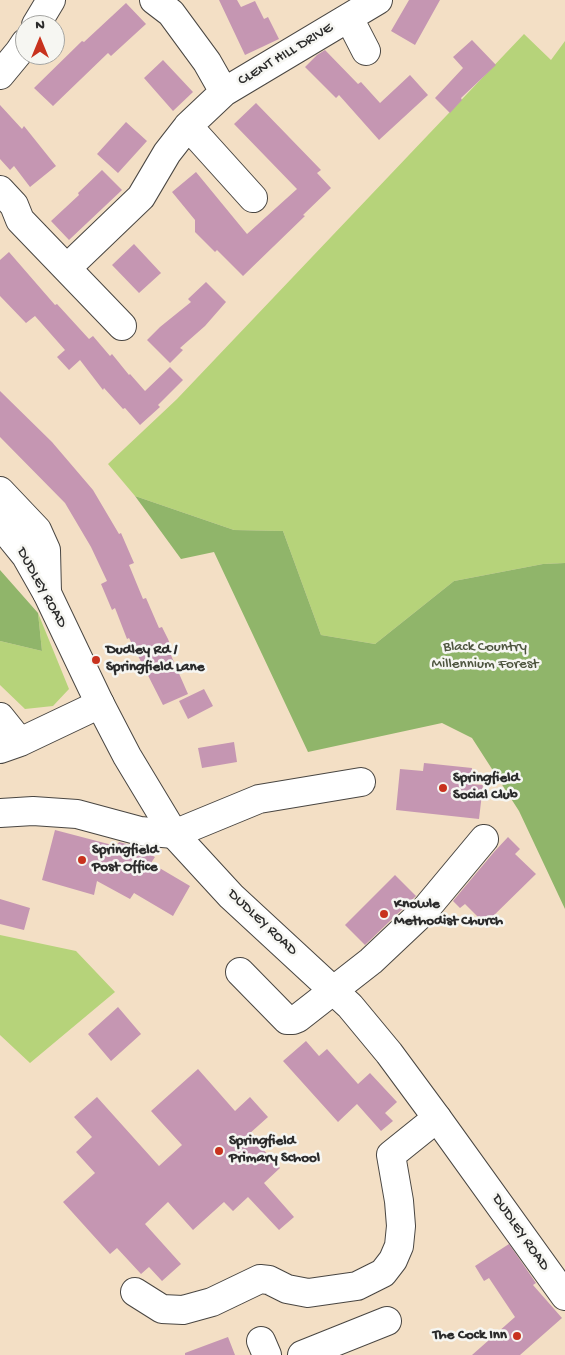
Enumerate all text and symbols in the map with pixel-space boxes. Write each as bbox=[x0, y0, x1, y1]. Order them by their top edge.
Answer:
north arrow bbox=[15, 15, 65, 65]
text: N bbox=[35, 17, 45, 34]
street label: CLENT HILL DRIVE bbox=[235, 20, 337, 90]
street label: DUDLEY ROAD bbox=[12, 545, 70, 631]
park label: Black Country Millennium Forest bbox=[432, 639, 538, 674]
place label: Dudley Rd / Springfield Lane bbox=[106, 642, 204, 677]
marker: Dudley Rd / Springfield Lane bbox=[90, 654, 102, 666]
place label: Springfield Social Club bbox=[453, 770, 519, 805]
marker: Springfield Social Club bbox=[437, 782, 449, 794]
place label: Springfield Post Office bbox=[92, 842, 158, 877]
marker: Springfield Post Office bbox=[76, 854, 88, 866]
street label: DUDLEY ROAD bbox=[223, 886, 301, 960]
place label: Knowle Methodist Church bbox=[394, 896, 503, 931]
marker: Knowle Methodist Church bbox=[378, 908, 390, 920]
place label: Springfield Primary School bbox=[229, 1133, 320, 1168]
marker: Springfield Primary School bbox=[213, 1145, 225, 1157]
street label: DUDLEY ROAD bbox=[487, 1191, 553, 1275]
place label: The Cock Inn bbox=[433, 1327, 507, 1345]
marker: The Cock Inn bbox=[511, 1330, 523, 1342]

